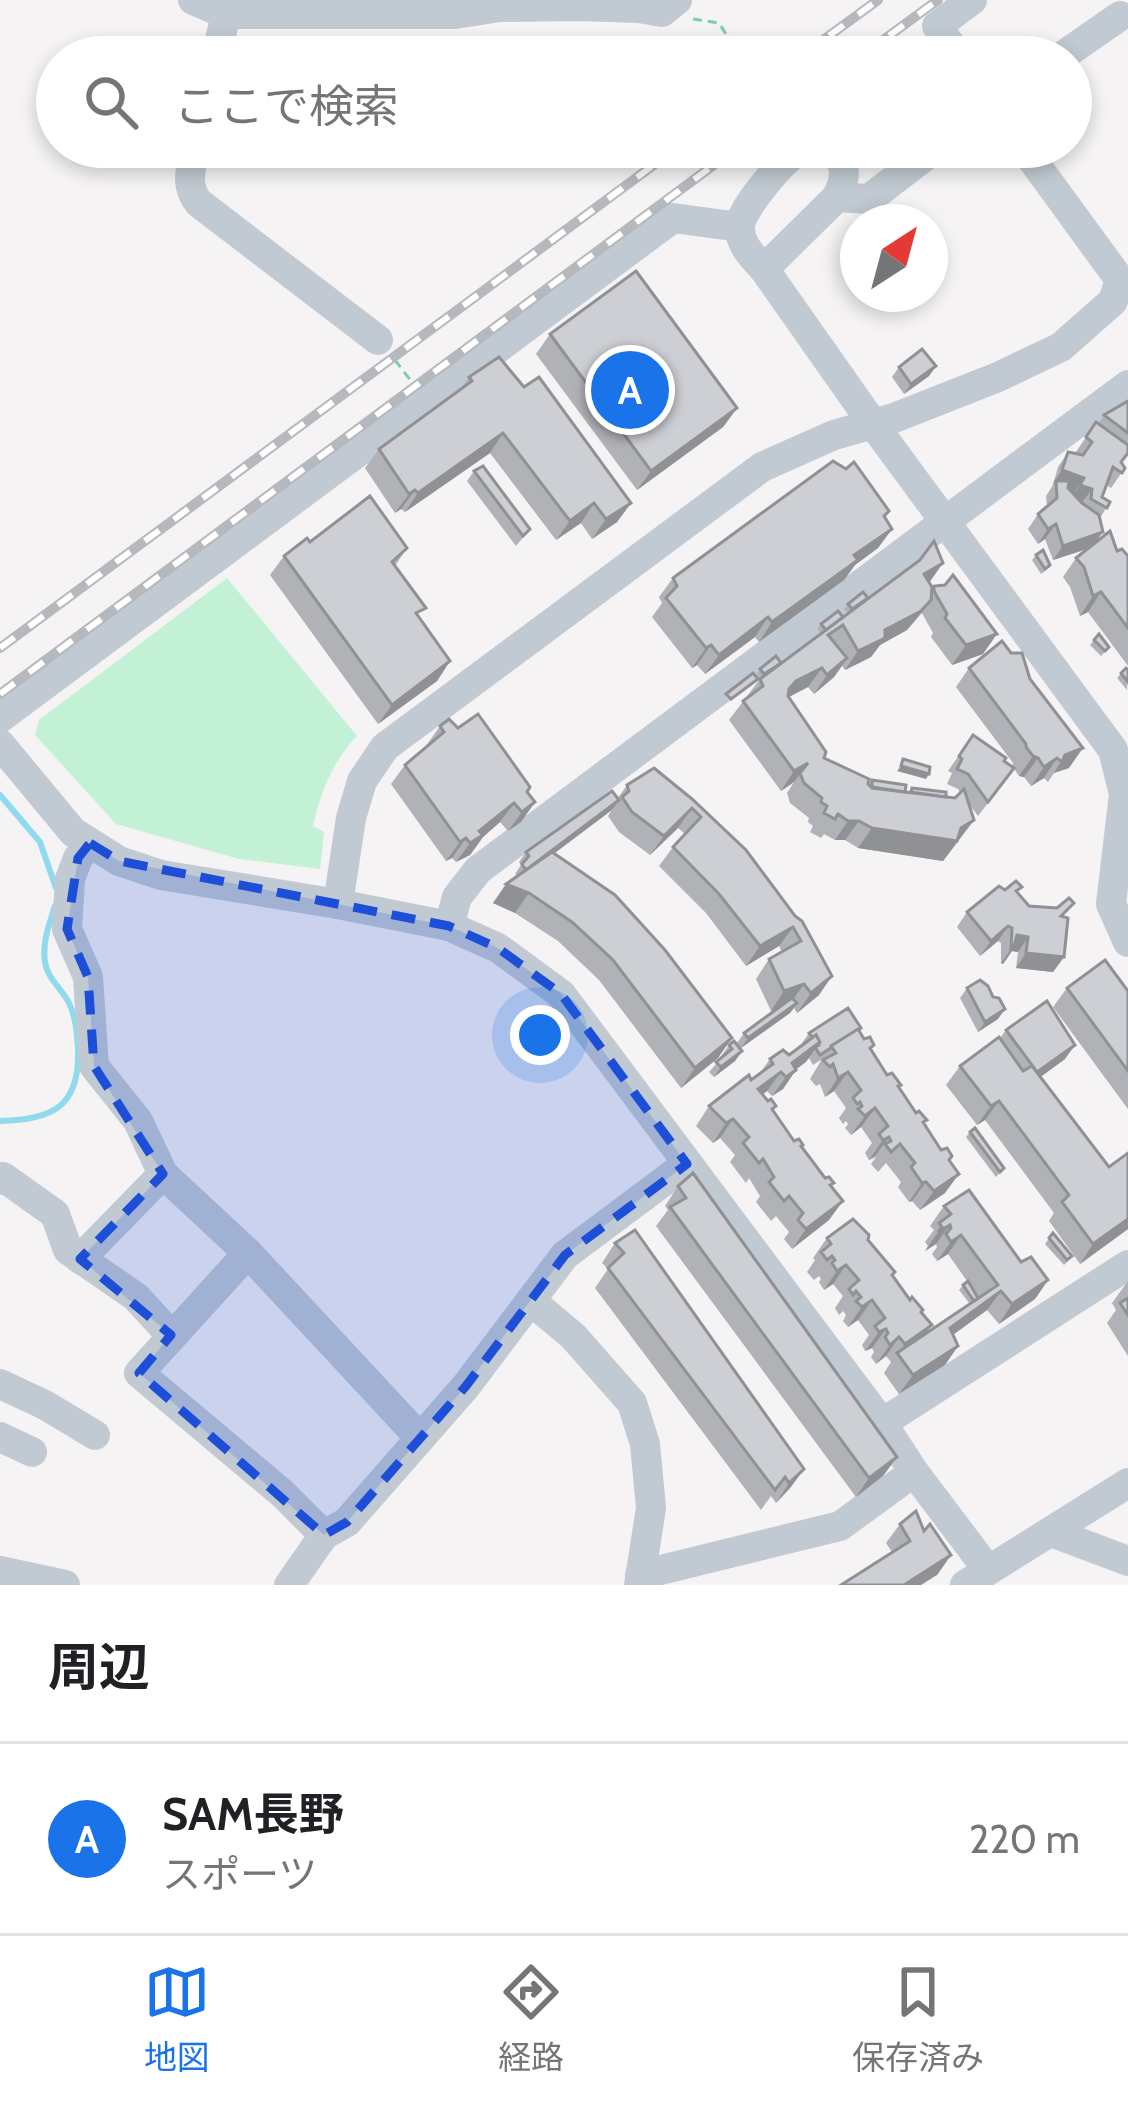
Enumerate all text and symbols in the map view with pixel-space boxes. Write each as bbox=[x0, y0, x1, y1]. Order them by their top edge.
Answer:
search box bbox=[36, 36, 1092, 168]
icon: search bbox=[78, 69, 144, 135]
text: ここで検索 bbox=[174, 79, 399, 133]
north arrow bbox=[840, 204, 948, 312]
pin: A bbox=[591, 345, 669, 435]
your location bbox=[510, 1005, 570, 1065]
text: 周辺 bbox=[48, 1636, 150, 1698]
text: SAM長野 bbox=[162, 1787, 344, 1841]
text: A bbox=[75, 1815, 99, 1863]
text: 220 m bbox=[969, 1815, 1080, 1863]
text: スポーツ bbox=[162, 1850, 317, 1898]
tab: 地図 bbox=[144, 1959, 210, 2079]
tab: 経路 bbox=[498, 1959, 564, 2079]
tab: 保存済み bbox=[852, 1959, 984, 2079]

